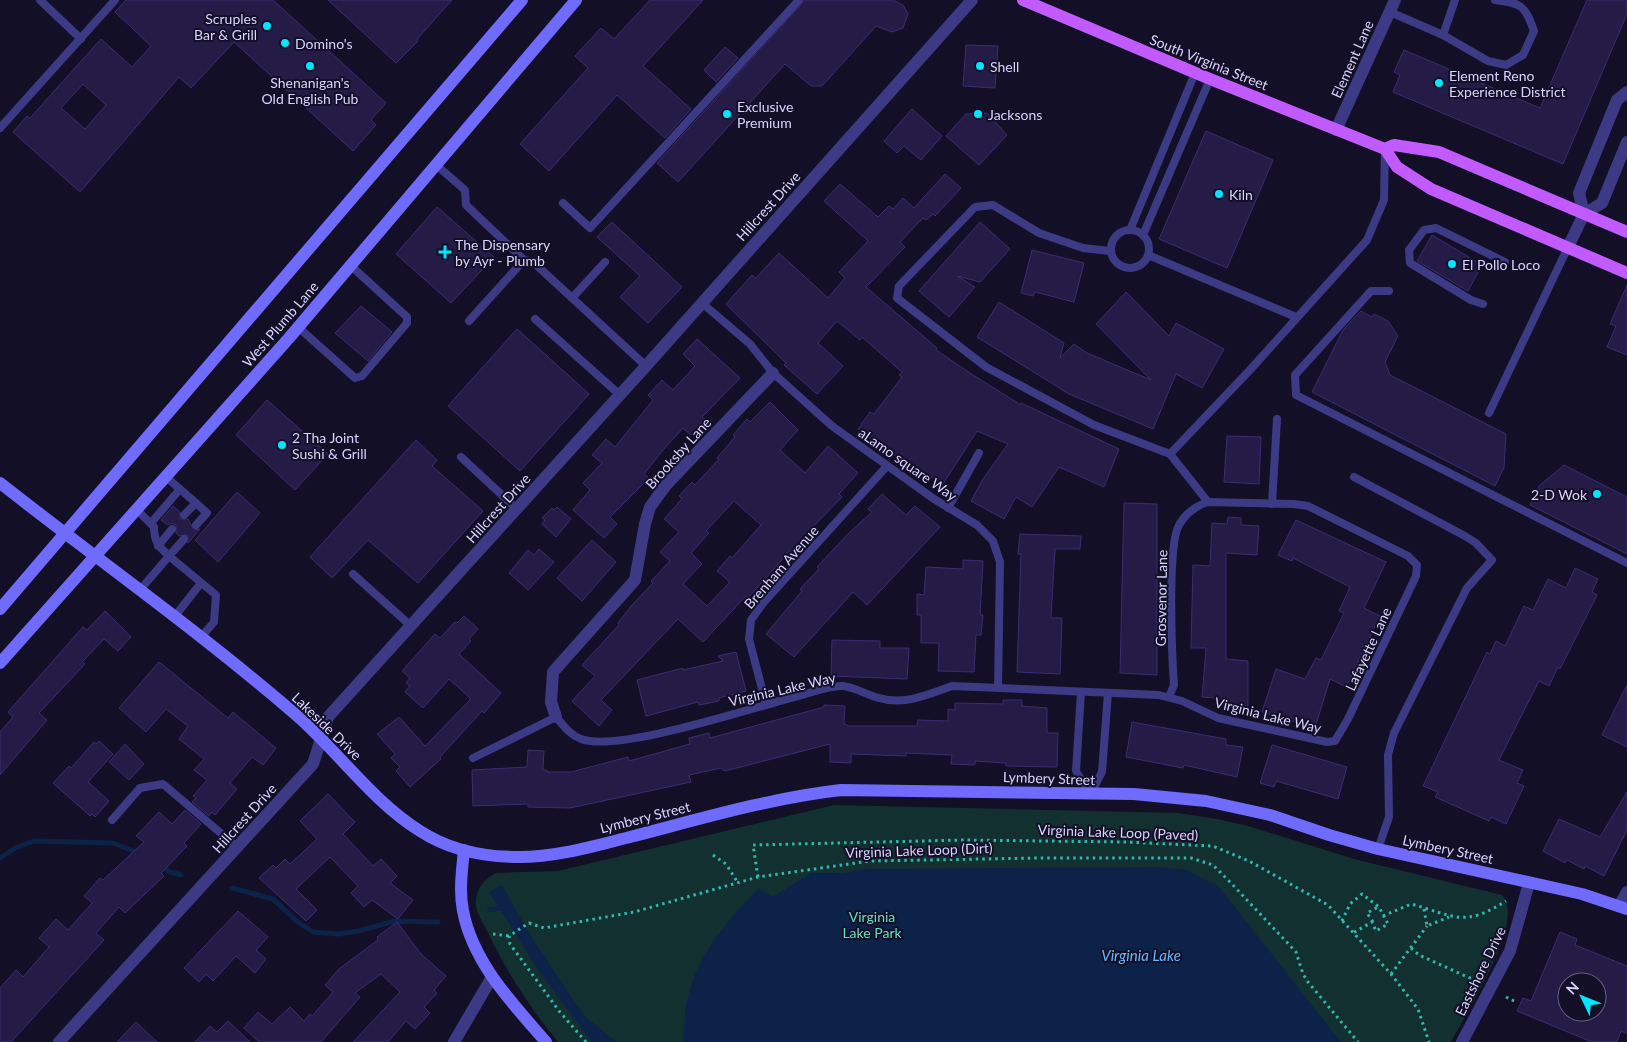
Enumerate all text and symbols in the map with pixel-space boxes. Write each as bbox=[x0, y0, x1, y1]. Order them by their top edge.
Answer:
place label: Scruples Bar & Grill bbox=[194, 10, 257, 43]
street label: Element Lane bbox=[1327, 17, 1377, 101]
marker: Scruples Bar & Grill bbox=[261, 20, 273, 32]
street label: South Virginia Street bbox=[1147, 30, 1271, 94]
place label: Domino's bbox=[295, 35, 353, 52]
marker: Domino's bbox=[279, 37, 291, 49]
place label: Shell bbox=[990, 58, 1019, 75]
marker: Shenanigan's Old English Pub bbox=[304, 60, 316, 72]
marker: Shell bbox=[974, 60, 986, 72]
place label: Element Reno Experience District bbox=[1449, 67, 1566, 100]
place label: Shenanigan's Old English Pub bbox=[262, 74, 359, 107]
marker: Element Reno Experience District bbox=[1433, 77, 1445, 89]
place label: Exclusive Premium bbox=[737, 98, 793, 131]
place label: Jacksons bbox=[988, 106, 1042, 123]
marker: Exclusive Premium bbox=[721, 108, 733, 120]
marker: Jacksons bbox=[972, 108, 984, 120]
street label: Hillcrest Drive bbox=[732, 168, 804, 244]
place label: Kiln bbox=[1229, 186, 1253, 203]
marker: Kiln bbox=[1213, 188, 1225, 200]
place label: The Dispensary by Ayr - Plumb bbox=[455, 236, 551, 269]
marker: The Dispensary by Ayr - Plumb bbox=[439, 246, 451, 258]
place label: El Pollo Loco bbox=[1462, 256, 1540, 273]
marker: El Pollo Loco bbox=[1446, 258, 1458, 270]
street label: West Plumb Lane bbox=[238, 278, 322, 370]
street label: Brooksby Lane bbox=[641, 414, 715, 492]
street label: aLamo square Way bbox=[856, 424, 961, 505]
place label: 2 Tha Joint Sushi & Grill bbox=[292, 429, 367, 462]
marker: 2 Tha Joint Sushi & Grill bbox=[276, 439, 288, 451]
street label: Hillcrest Drive bbox=[462, 470, 534, 546]
place label: 2-D Wok bbox=[1531, 486, 1588, 503]
marker: 2-D Wok bbox=[1591, 488, 1603, 500]
street label: Brenham Avenue bbox=[740, 522, 822, 612]
street label: Grosvenor Lane bbox=[1152, 549, 1170, 647]
street label: Lafayette Lane bbox=[1341, 605, 1395, 693]
street label: Virginia Lake Way bbox=[727, 668, 838, 710]
street label: Lakeside Drive bbox=[289, 689, 365, 763]
street label: Virginia Lake Way bbox=[1213, 694, 1324, 737]
street label: Lymbery Street bbox=[1003, 768, 1095, 788]
street label: Hillcrest Drive bbox=[208, 780, 280, 856]
street label: Lymbery Street bbox=[598, 798, 692, 836]
street label: Virginia Lake Loop (Paved) bbox=[1037, 821, 1199, 843]
street label: Lymbery Street bbox=[1401, 831, 1495, 867]
street label: Virginia Lake Loop (Dirt) bbox=[845, 839, 993, 861]
park label: Virginia Lake Park bbox=[842, 908, 902, 941]
street label: Eastshore Drive bbox=[1451, 924, 1509, 1018]
water label: Virginia Lake bbox=[1101, 946, 1181, 964]
north arrow bbox=[1557, 972, 1607, 1022]
text: N bbox=[1562, 978, 1582, 998]

